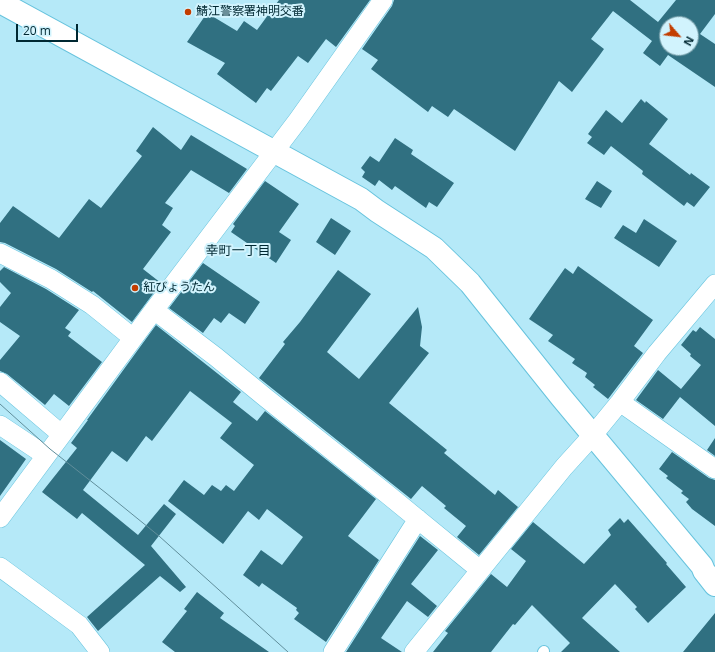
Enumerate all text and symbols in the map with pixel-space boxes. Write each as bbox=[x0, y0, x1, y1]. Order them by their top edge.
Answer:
place label: 鯖江警察署神明交番 bbox=[196, 5, 304, 19]
marker: 鯖江警察署神明交番 bbox=[183, 7, 193, 17]
scale bar bbox=[18, 16, 80, 42]
north arrow bbox=[659, 16, 699, 56]
text: 20 m bbox=[23, 22, 51, 39]
text: N bbox=[680, 34, 698, 49]
district label: 幸町一丁目 bbox=[206, 243, 270, 259]
place label: 紅びょうたん bbox=[143, 281, 215, 295]
marker: 紅びょうたん bbox=[130, 283, 140, 293]

